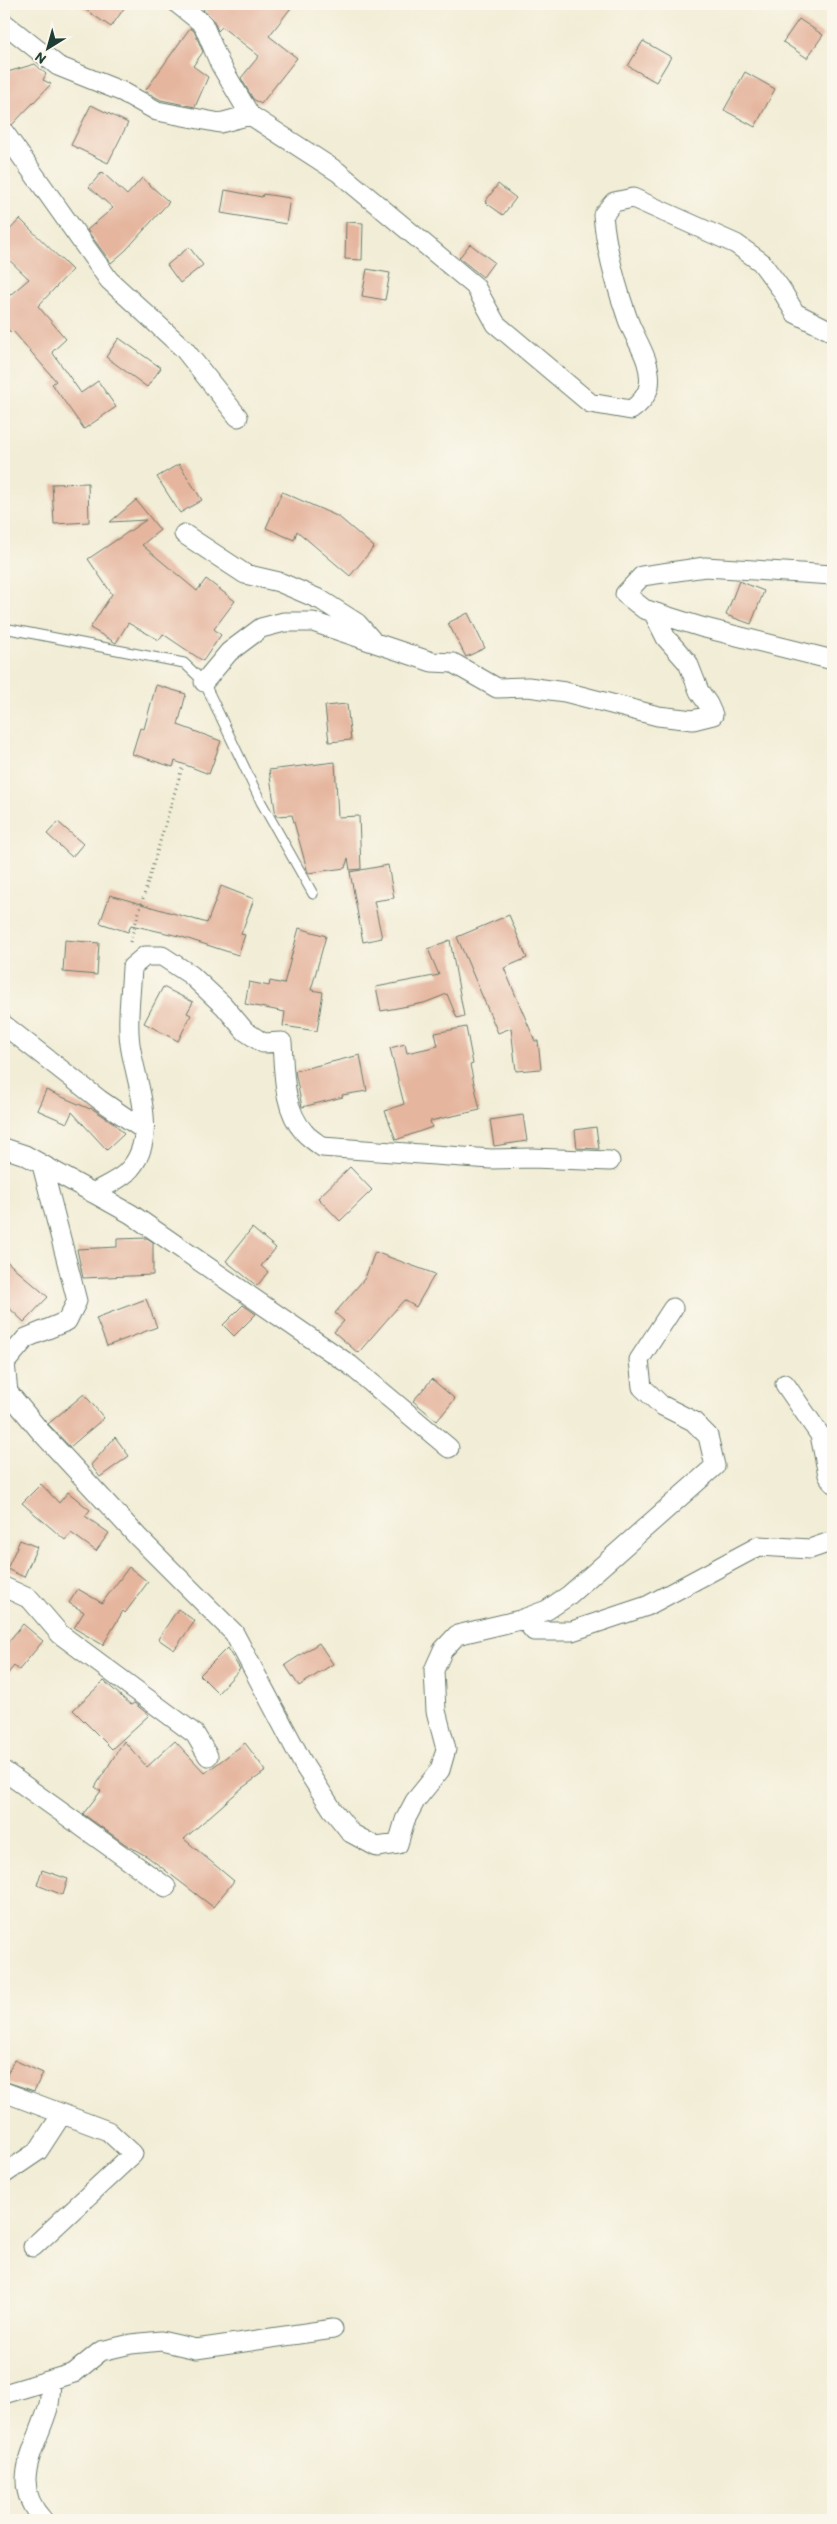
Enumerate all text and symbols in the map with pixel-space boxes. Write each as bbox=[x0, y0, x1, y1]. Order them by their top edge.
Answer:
north arrow bbox=[22, 22, 72, 72]
text: N bbox=[32, 48, 49, 68]

